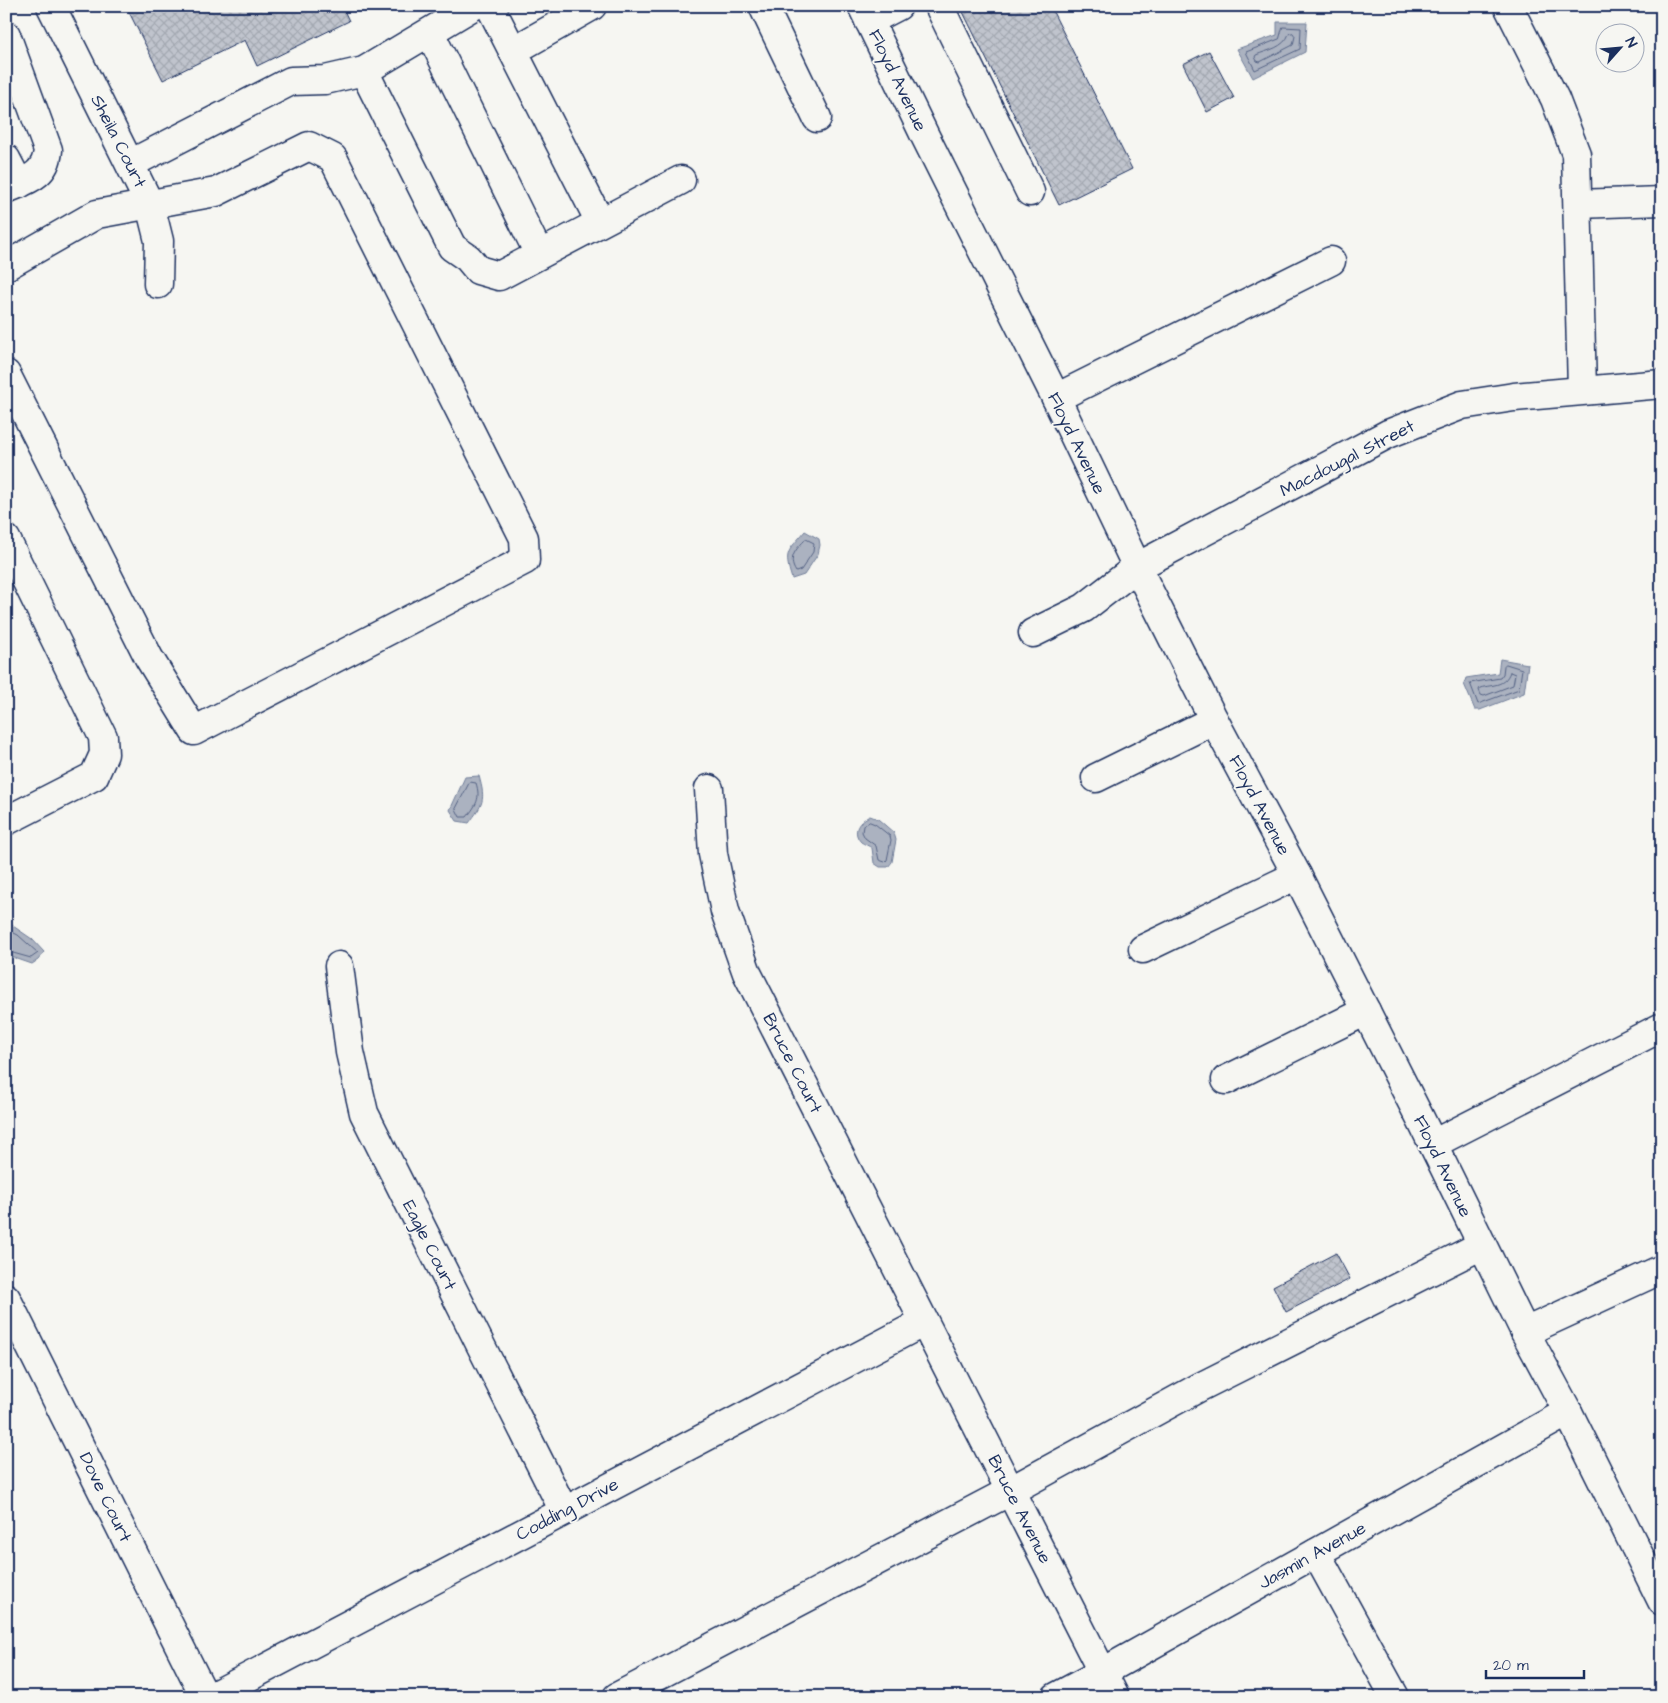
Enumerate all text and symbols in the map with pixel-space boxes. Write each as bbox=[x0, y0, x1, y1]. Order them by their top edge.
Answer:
north arrow bbox=[1596, 22, 1646, 72]
street label: Floyd Avenue bbox=[861, 25, 933, 136]
text: N bbox=[1620, 34, 1642, 51]
street label: Sheila Court bbox=[84, 90, 153, 193]
street label: Floyd Avenue bbox=[1040, 388, 1112, 499]
street label: Macdougal Street bbox=[1276, 413, 1420, 504]
street label: Floyd Avenue bbox=[1222, 751, 1297, 860]
street label: Bruce Court bbox=[757, 1009, 829, 1118]
street label: Floyd Avenue bbox=[1406, 1111, 1478, 1222]
street label: Eagle Court bbox=[395, 1196, 463, 1296]
street label: Dove Court bbox=[73, 1448, 138, 1547]
street label: Bruce Avenue bbox=[981, 1451, 1058, 1568]
street label: Codding Drive bbox=[512, 1472, 624, 1548]
street label: Jasmin Avenue bbox=[1254, 1515, 1371, 1595]
scale bar bbox=[1486, 1648, 1583, 1680]
text: 20 m bbox=[1493, 1655, 1529, 1676]

